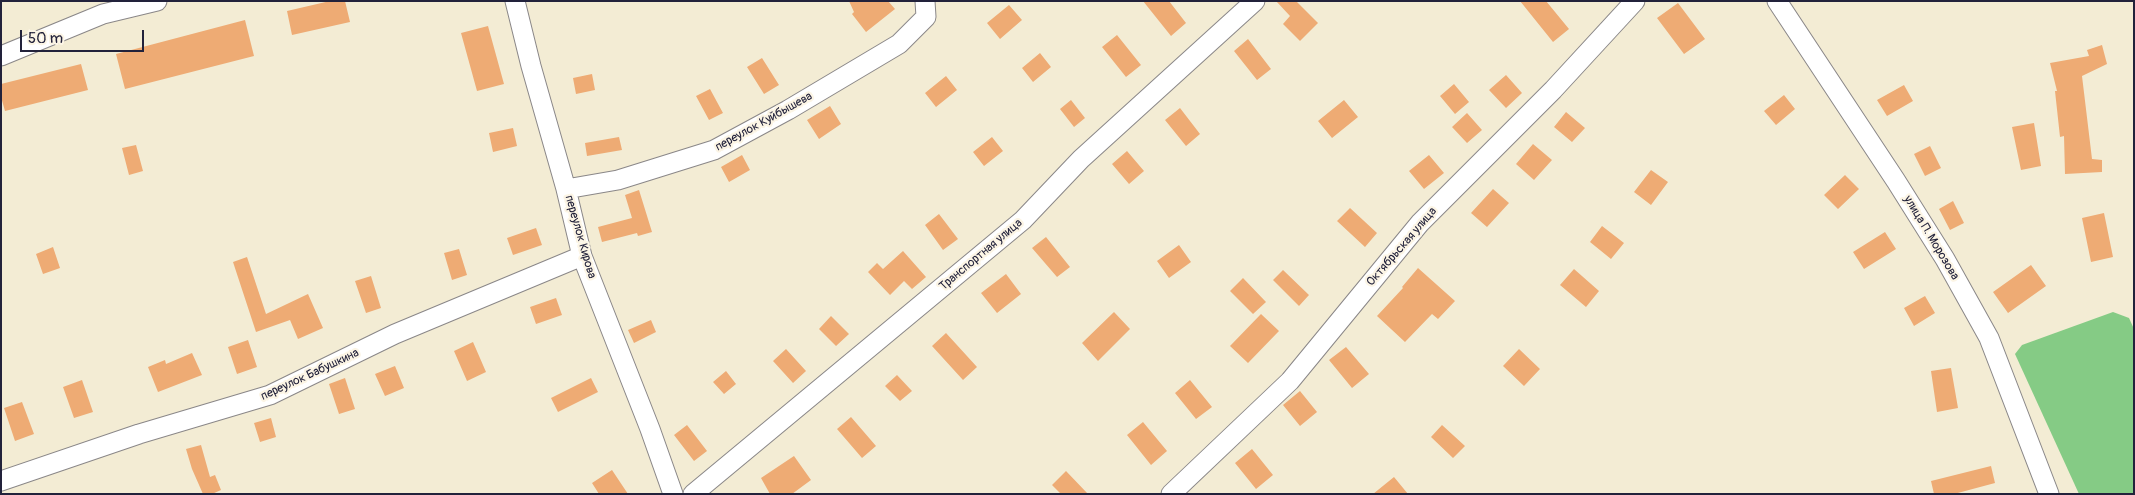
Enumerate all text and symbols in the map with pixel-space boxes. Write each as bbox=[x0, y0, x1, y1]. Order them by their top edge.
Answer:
scale bar bbox=[22, 20, 146, 52]
text: 50 m bbox=[28, 29, 63, 48]
street label: переулок Куйбышева bbox=[713, 89, 815, 155]
street label: улица П. Морозова bbox=[1900, 193, 1962, 283]
street label: переулок Кирова bbox=[561, 194, 599, 280]
street label: Октябрьская улица bbox=[1364, 205, 1440, 289]
street label: Транспортная улица bbox=[937, 216, 1025, 294]
street label: переулок Бабушкина bbox=[259, 346, 361, 404]

